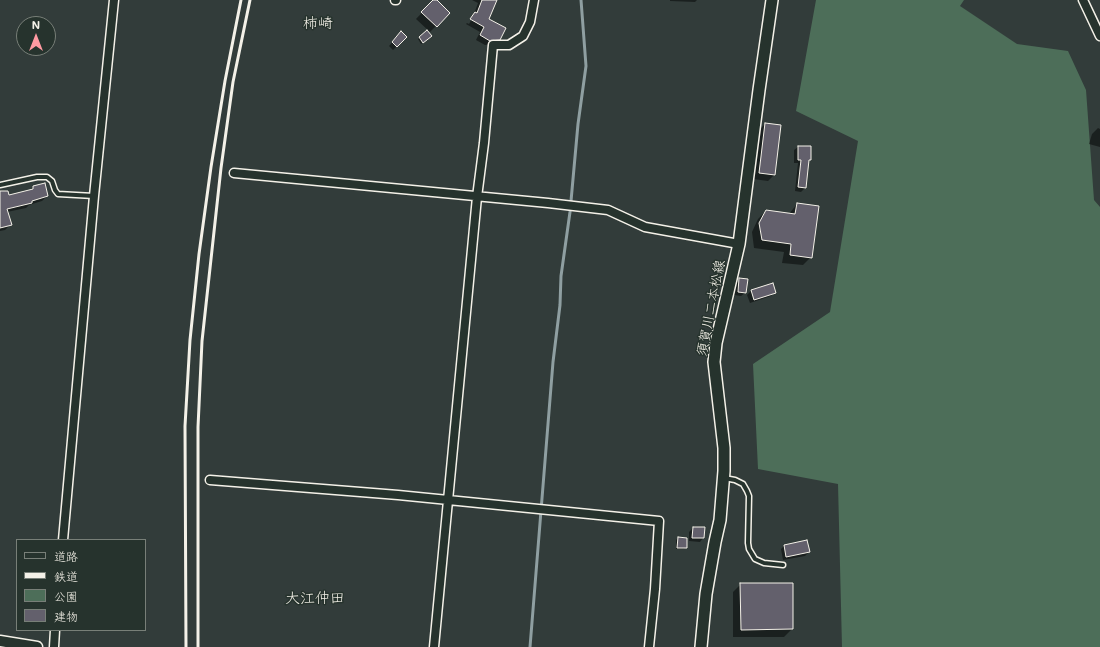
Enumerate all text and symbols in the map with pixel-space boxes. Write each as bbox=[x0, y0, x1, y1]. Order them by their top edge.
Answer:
district label: 柿崎 bbox=[303, 14, 333, 32]
north arrow bbox=[16, 16, 56, 56]
text: N bbox=[32, 17, 40, 32]
street label: 須賀川二本松線 bbox=[693, 258, 729, 358]
legend bbox=[16, 539, 146, 631]
text: 道路 bbox=[54, 548, 78, 564]
text: 鉄道 bbox=[54, 568, 78, 584]
text: 公園 bbox=[54, 588, 78, 604]
district label: 大江仲田 bbox=[285, 589, 345, 607]
text: 建物 bbox=[54, 608, 78, 624]

